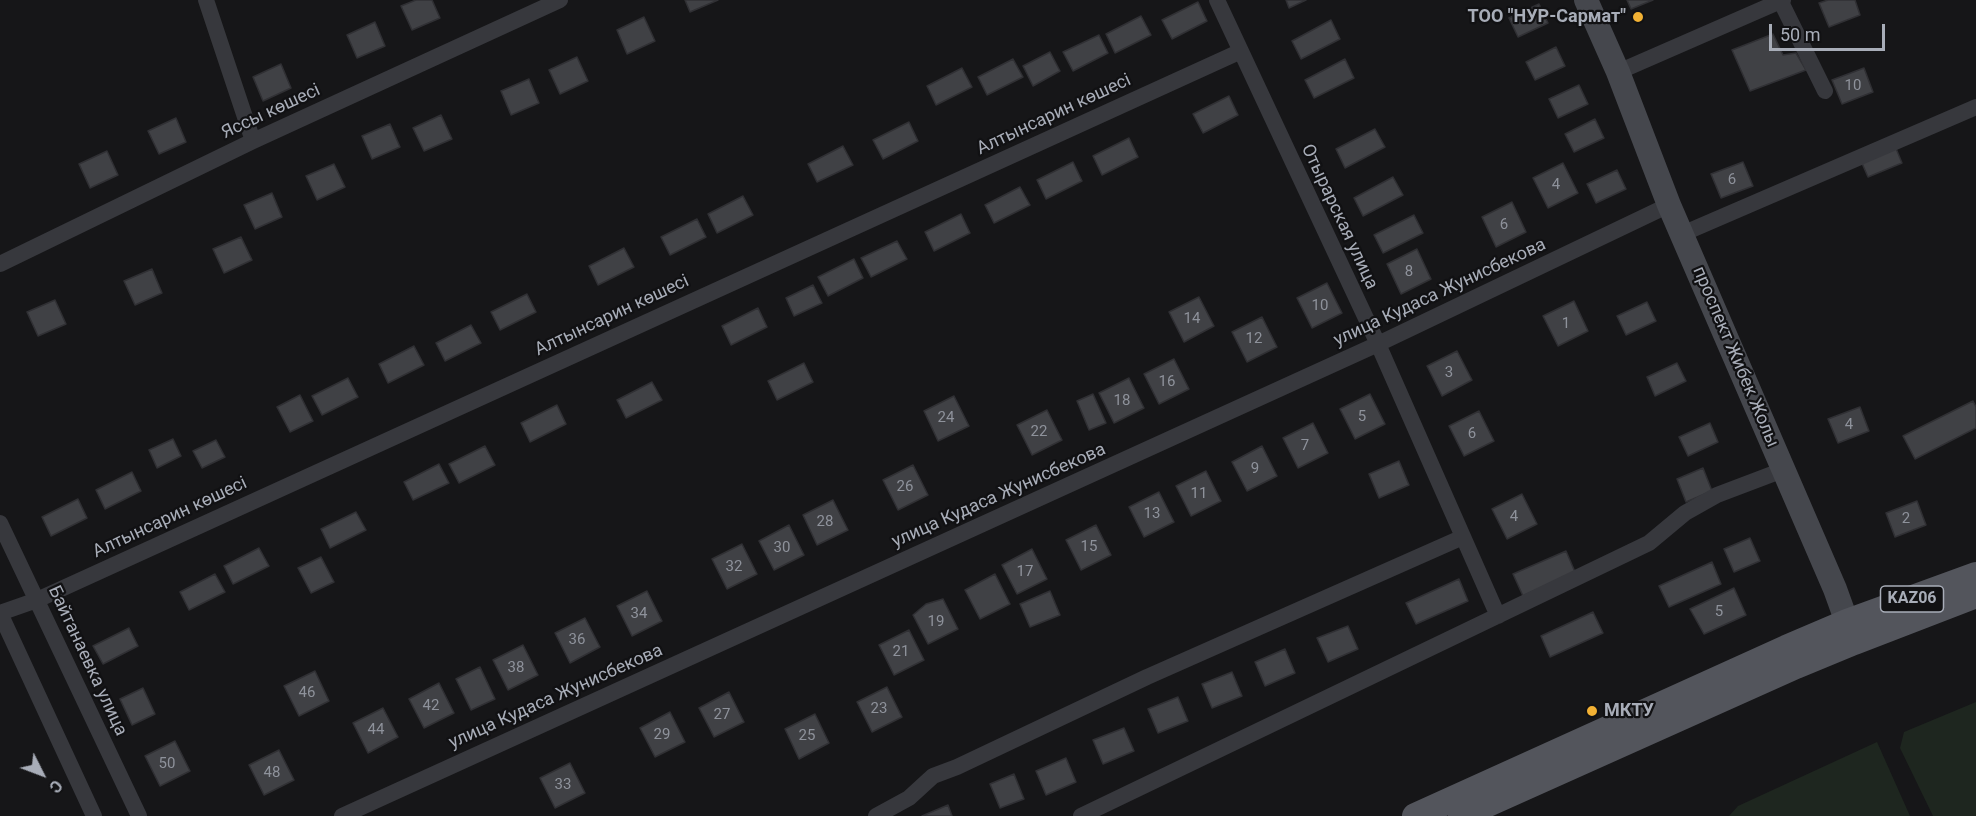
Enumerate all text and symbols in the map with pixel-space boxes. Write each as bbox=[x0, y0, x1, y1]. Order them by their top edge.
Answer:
place label: ТОО "НУР-Сармат" bbox=[1468, 6, 1626, 28]
marker: ТОО "НУР-Сармат" bbox=[1631, 10, 1645, 24]
scale bar bbox=[1772, 12, 1888, 50]
text: 50 m bbox=[1780, 24, 1820, 45]
street label: Алтынсарин көшесі bbox=[973, 70, 1135, 160]
house number: 10 bbox=[1845, 77, 1861, 95]
street label: Яссы көшесі bbox=[218, 80, 324, 144]
street label: Отырарская улица bbox=[1296, 141, 1382, 293]
house number: 6 bbox=[1728, 171, 1736, 189]
house number: 4 bbox=[1552, 176, 1560, 194]
house number: 6 bbox=[1500, 216, 1508, 234]
street label: улица Кудаса Жунисбекова bbox=[1330, 234, 1550, 352]
house number: 8 bbox=[1405, 263, 1413, 281]
street label: проспект Жибек Жолы bbox=[1687, 263, 1783, 451]
street label: Алтынсарин көшесі bbox=[531, 271, 693, 361]
house number: 10 bbox=[1312, 297, 1328, 315]
house number: 14 bbox=[1184, 310, 1200, 328]
house number: 1 bbox=[1562, 315, 1570, 333]
house number: 12 bbox=[1246, 330, 1262, 348]
house number: 3 bbox=[1445, 364, 1453, 382]
house number: 16 bbox=[1159, 373, 1175, 391]
house number: 18 bbox=[1114, 392, 1130, 410]
house number: 5 bbox=[1358, 408, 1366, 426]
house number: 24 bbox=[938, 409, 954, 427]
house number: 4 bbox=[1845, 416, 1853, 434]
house number: 22 bbox=[1031, 423, 1047, 441]
house number: 6 bbox=[1468, 425, 1476, 443]
house number: 7 bbox=[1301, 437, 1309, 455]
street label: улица Кудаса Жунисбекова bbox=[889, 439, 1109, 553]
house number: 9 bbox=[1251, 460, 1259, 478]
street label: Алтынсарин көшесі bbox=[89, 473, 251, 563]
house number: 26 bbox=[897, 478, 913, 496]
house number: 11 bbox=[1191, 485, 1207, 503]
house number: 13 bbox=[1144, 505, 1160, 523]
house number: 4 bbox=[1510, 508, 1518, 526]
house number: 2 bbox=[1902, 510, 1910, 528]
house number: 28 bbox=[817, 513, 833, 531]
house number: 15 bbox=[1081, 538, 1097, 556]
house number: 30 bbox=[774, 539, 790, 557]
house number: 32 bbox=[726, 558, 742, 576]
house number: 17 bbox=[1017, 563, 1033, 581]
street label: Байтанаевка улица bbox=[43, 582, 131, 740]
road number: KАZ06 bbox=[1880, 586, 1944, 612]
house number: 5 bbox=[1715, 603, 1723, 621]
house number: 34 bbox=[631, 605, 647, 623]
house number: 19 bbox=[928, 613, 944, 631]
house number: 36 bbox=[569, 631, 585, 649]
street label: улица Кудаса Жунисбекова bbox=[446, 640, 666, 754]
house number: 21 bbox=[893, 643, 909, 661]
house number: 38 bbox=[508, 659, 524, 677]
house number: 46 bbox=[299, 684, 315, 702]
house number: 42 bbox=[423, 697, 439, 715]
house number: 23 bbox=[871, 700, 887, 718]
place label: МКТУ bbox=[1604, 700, 1654, 722]
marker: МКТУ bbox=[1585, 704, 1599, 718]
house number: 27 bbox=[714, 706, 730, 724]
house number: 44 bbox=[368, 721, 384, 739]
house number: 29 bbox=[654, 726, 670, 744]
house number: 25 bbox=[799, 727, 815, 745]
north arrow bbox=[12, 744, 72, 804]
house number: 50 bbox=[159, 755, 175, 773]
house number: 48 bbox=[264, 764, 280, 782]
text: С bbox=[45, 776, 66, 797]
house number: 33 bbox=[555, 776, 571, 794]

